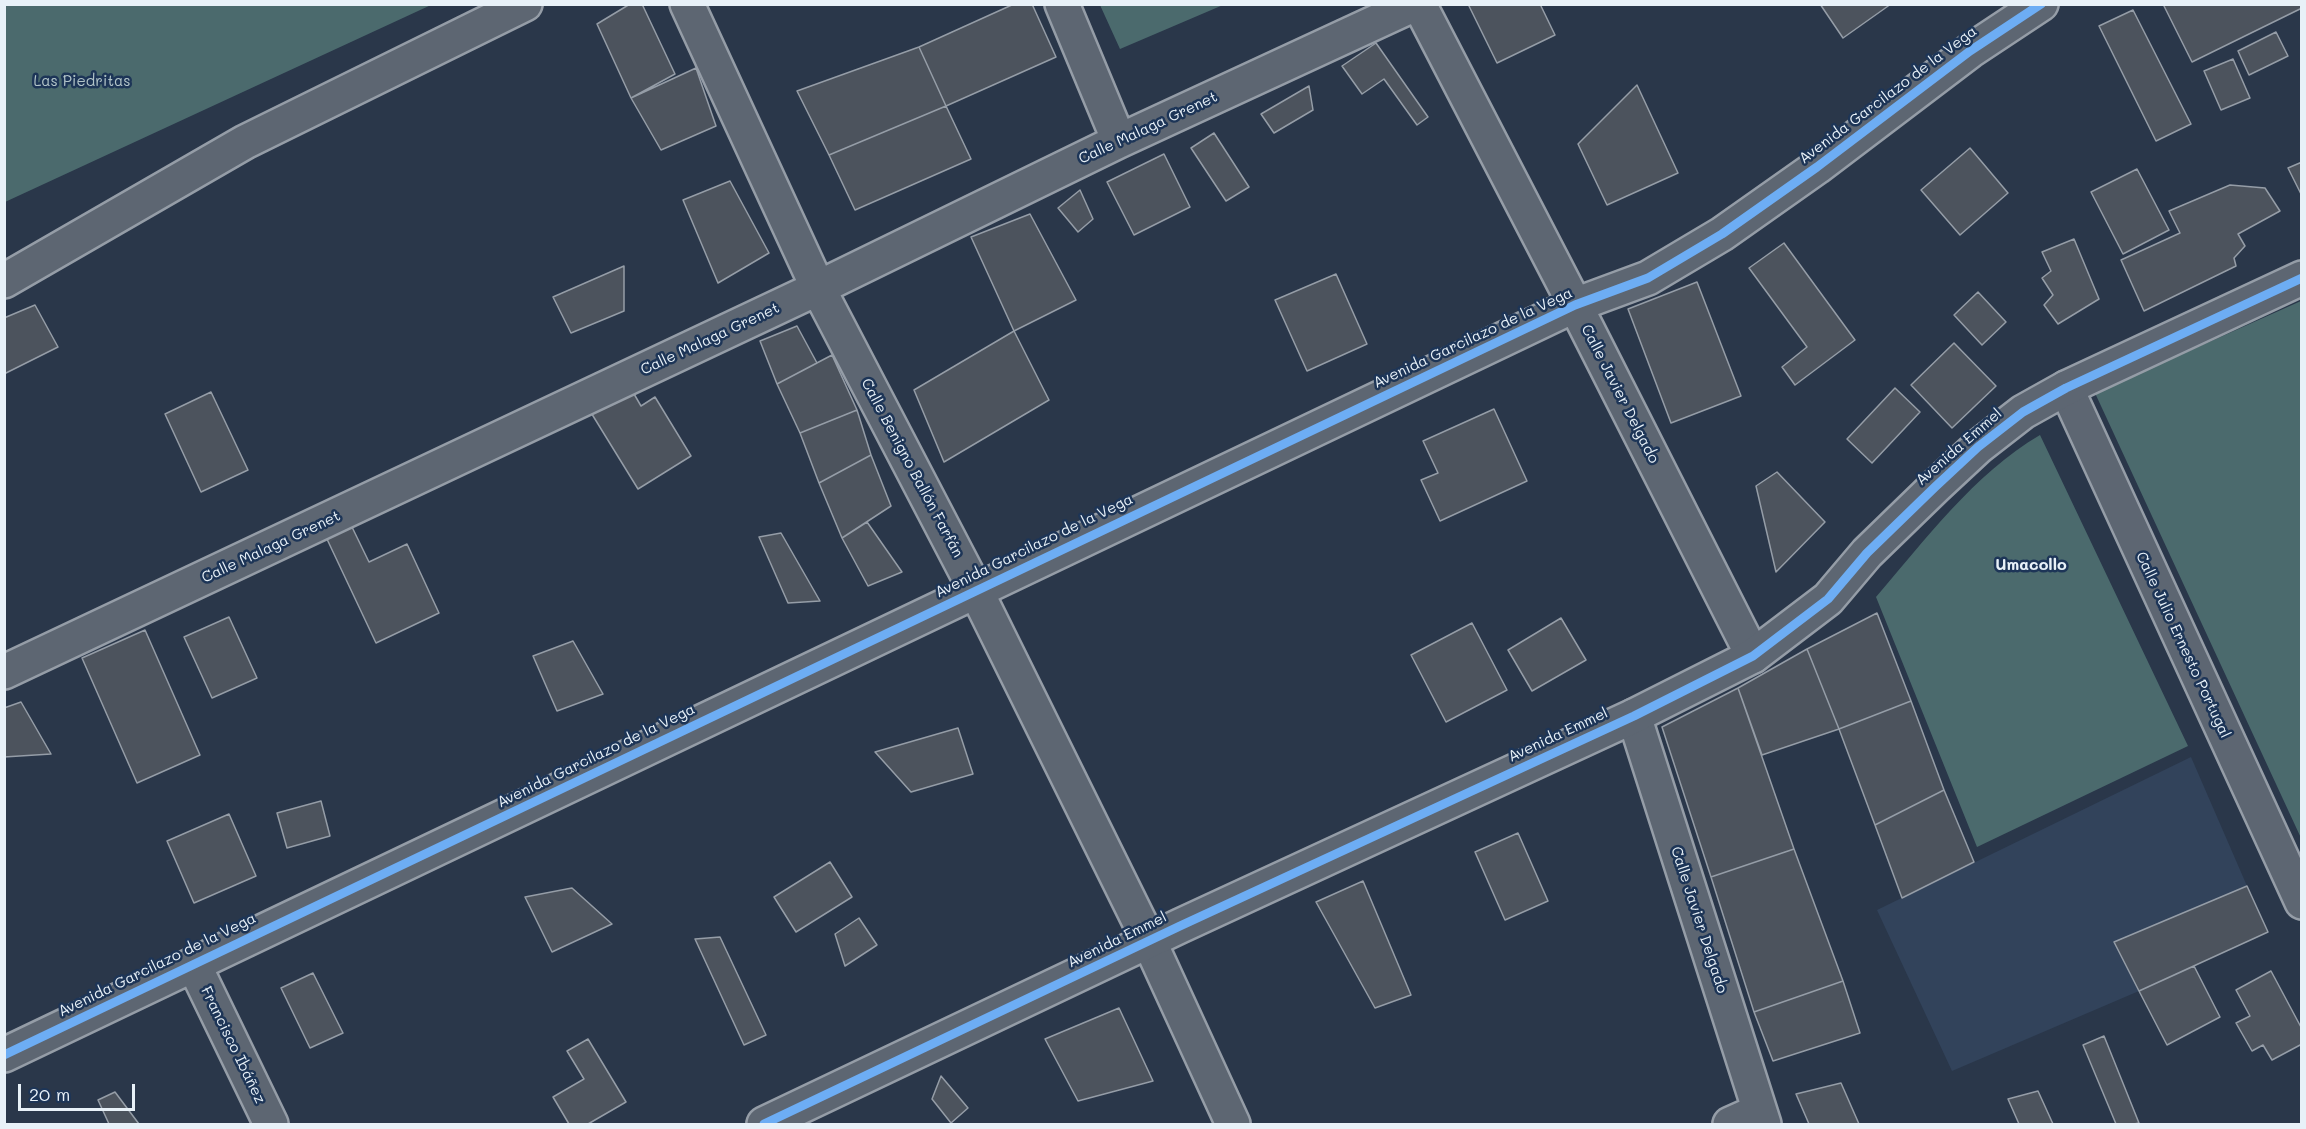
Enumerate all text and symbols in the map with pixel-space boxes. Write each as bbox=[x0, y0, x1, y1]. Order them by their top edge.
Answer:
street label: Avenida Garcilazo de la Vega bbox=[1796, 22, 1980, 168]
park label: Las Piedritas bbox=[33, 72, 131, 90]
street label: Calle Malaga Grenet bbox=[1076, 88, 1220, 168]
street label: Avenida Garcilazo de la Vega bbox=[1371, 284, 1575, 392]
street label: Calle Malaga Grenet bbox=[638, 299, 782, 379]
street label: Calle Javier Delgado bbox=[1577, 322, 1663, 466]
street label: Calle Benigno Ballón Farfán bbox=[857, 375, 967, 561]
street label: Avenida Emmel bbox=[1912, 405, 2006, 489]
street label: Avenida Garcilazo de la Vega bbox=[932, 490, 1136, 602]
street label: Calle Malaga Grenet bbox=[199, 507, 343, 587]
street label: Calle Julio Ernesto Portugal bbox=[2132, 549, 2234, 741]
district label: Umacollo bbox=[1995, 555, 2067, 575]
street label: Avenida Garcilazo de la Vega bbox=[494, 700, 698, 812]
street label: Avenida Emmel bbox=[1505, 704, 1611, 766]
street label: Calle Javier Delgado bbox=[1667, 844, 1731, 996]
street label: Avenida Emmel bbox=[1064, 908, 1170, 972]
street label: Avenida Garcilazo de la Vega bbox=[55, 909, 259, 1021]
street label: Francisco Ibáñez bbox=[197, 983, 269, 1107]
scale bar bbox=[21, 1072, 138, 1110]
text: 20 m bbox=[29, 1082, 70, 1106]

